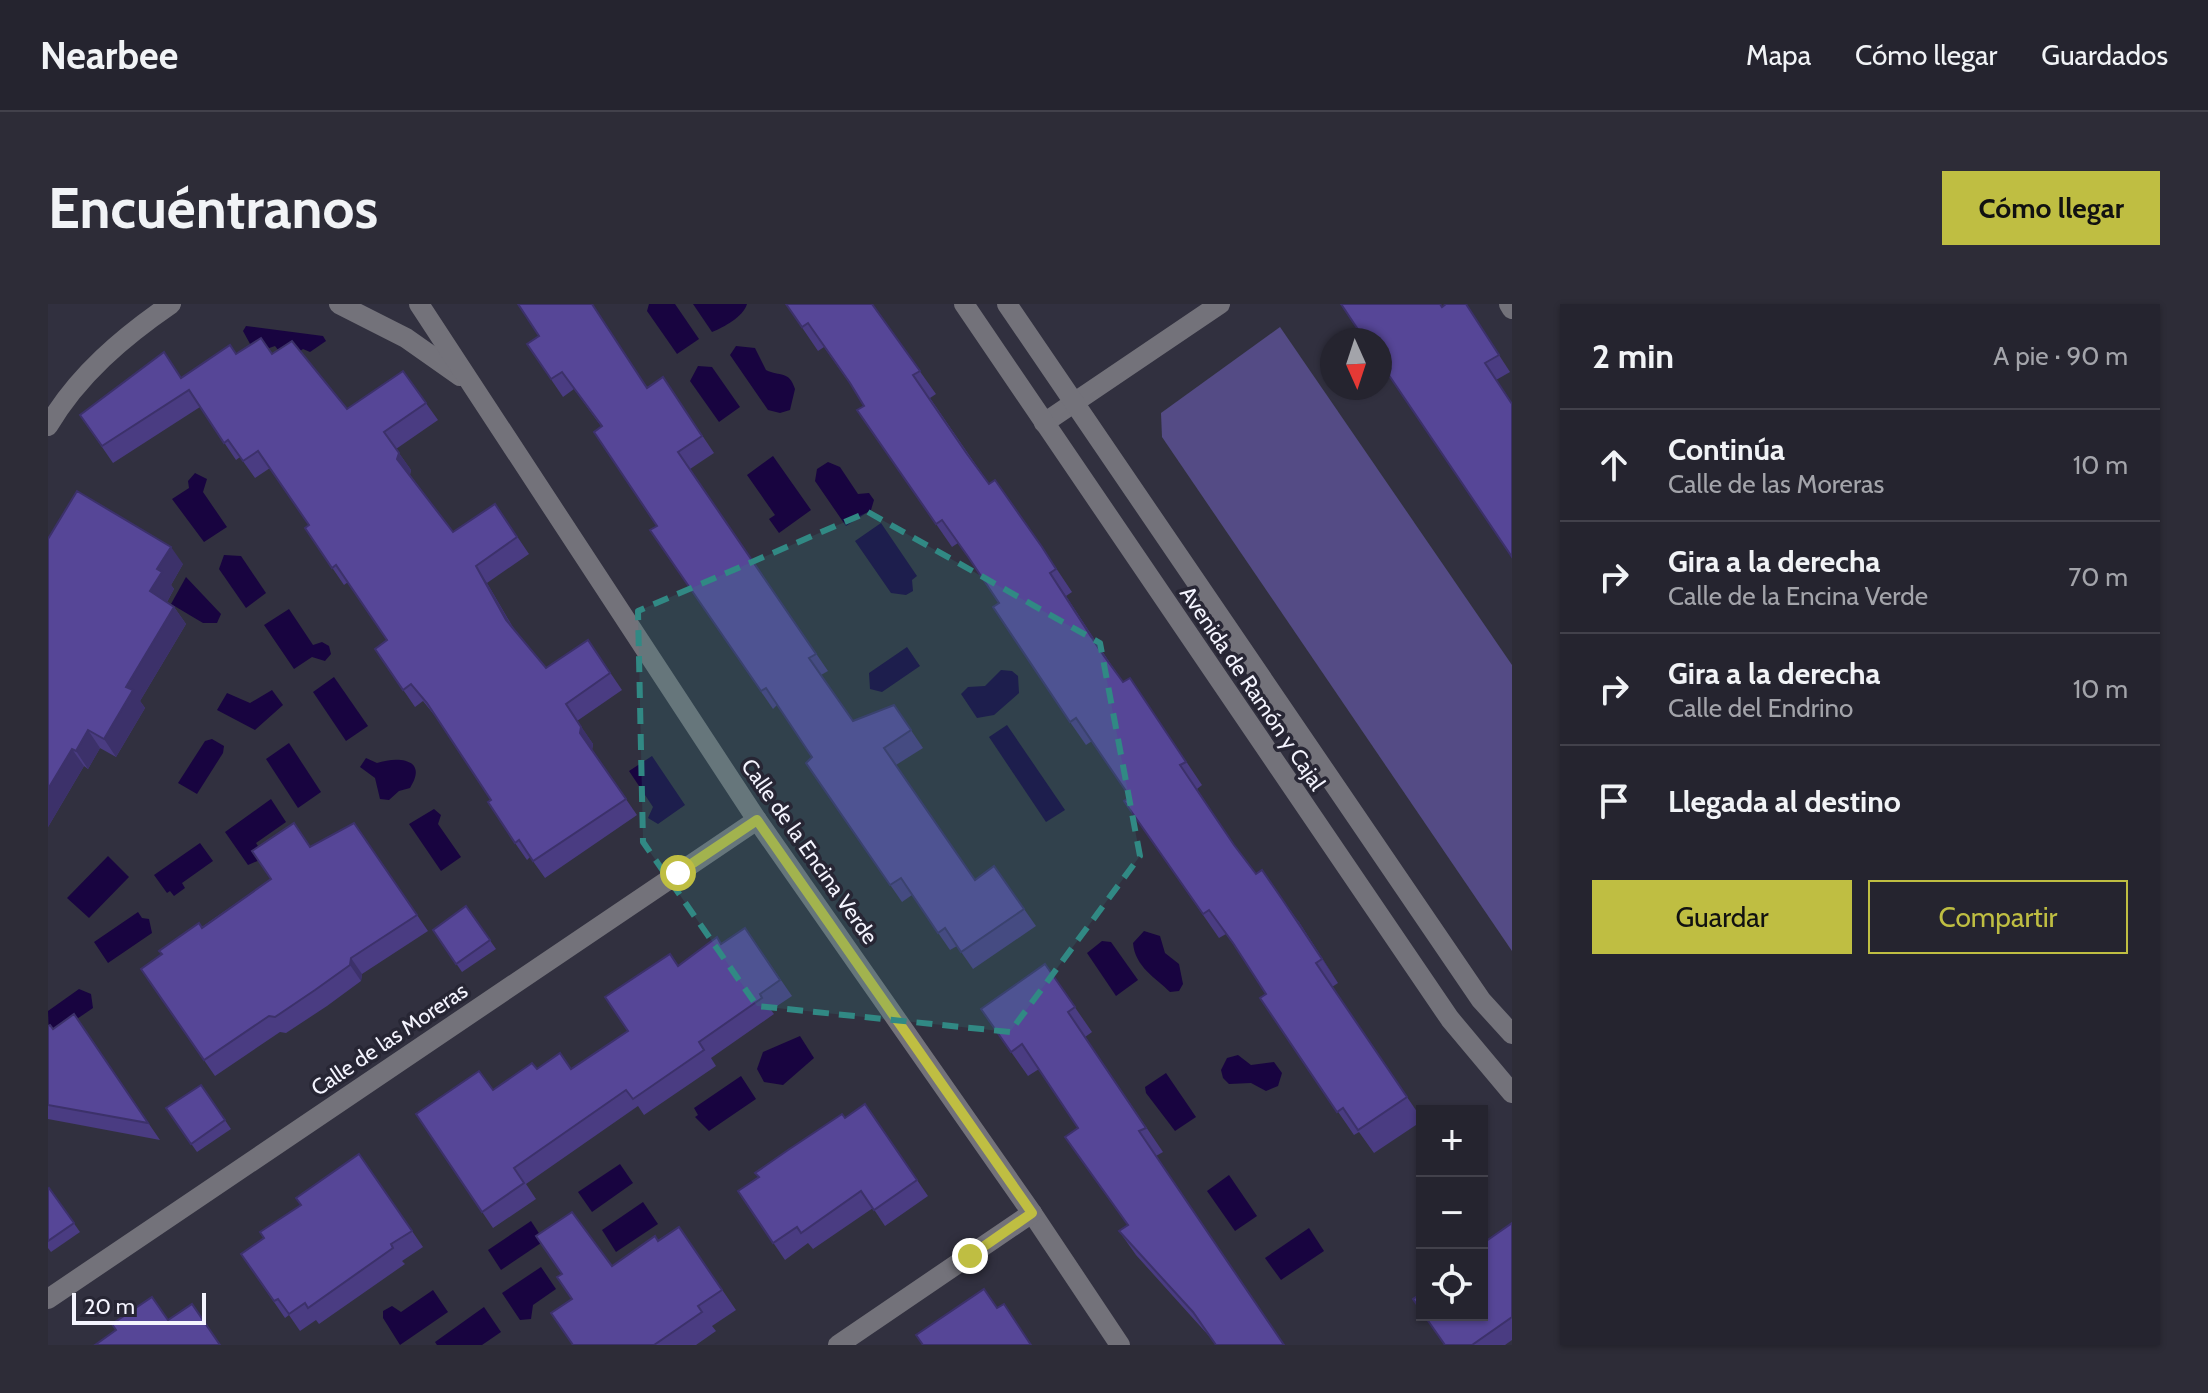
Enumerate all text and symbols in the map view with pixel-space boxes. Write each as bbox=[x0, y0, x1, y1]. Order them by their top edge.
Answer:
text: Nearbee bbox=[40, 32, 178, 79]
text: Mapa bbox=[1746, 38, 1811, 72]
text: Cómo llegar bbox=[1855, 38, 1997, 72]
text: Guardados bbox=[2041, 38, 2168, 72]
button: Cómo llegar bbox=[1942, 171, 2160, 245]
text: Encuéntranos bbox=[48, 174, 378, 242]
north arrow bbox=[1320, 328, 1392, 400]
text: 2 min bbox=[1592, 335, 1674, 377]
text: A pie · 90 m bbox=[1993, 340, 2128, 372]
text: Continúa bbox=[1668, 431, 1785, 468]
icon: ahead bbox=[1592, 443, 1636, 487]
text: 10 m bbox=[2073, 449, 2128, 481]
text: Calle de las Moreras bbox=[1668, 468, 1884, 500]
text: Gira a la derecha bbox=[1668, 543, 1880, 580]
icon: right bbox=[1592, 555, 1636, 599]
text: 70 m bbox=[2068, 561, 2128, 593]
text: Calle de la Encina Verde bbox=[1668, 580, 1928, 612]
street label: Avenida de Ramón y Cajal bbox=[1174, 581, 1332, 796]
text: Gira a la derecha bbox=[1668, 655, 1880, 692]
icon: right bbox=[1592, 667, 1636, 711]
text: 10 m bbox=[2073, 673, 2128, 705]
text: Calle del Endrino bbox=[1668, 692, 1853, 724]
street label: Calle de la Encina Verde bbox=[735, 753, 884, 949]
icon: arrive bbox=[1592, 779, 1636, 823]
text: Llegada al destino bbox=[1668, 783, 1901, 820]
route start bbox=[660, 855, 696, 891]
button: Guardar bbox=[1592, 880, 1852, 954]
button: Compartir bbox=[1868, 880, 2128, 954]
street label: Calle de las Moreras bbox=[306, 977, 473, 1102]
map controls bbox=[1416, 1105, 1488, 1321]
button: + bbox=[1416, 1105, 1488, 1177]
button: − bbox=[1416, 1177, 1488, 1249]
route end bbox=[952, 1238, 988, 1274]
button: locate bbox=[1416, 1249, 1488, 1321]
scale bar bbox=[72, 1289, 206, 1325]
text: 20 m bbox=[84, 1293, 135, 1320]

